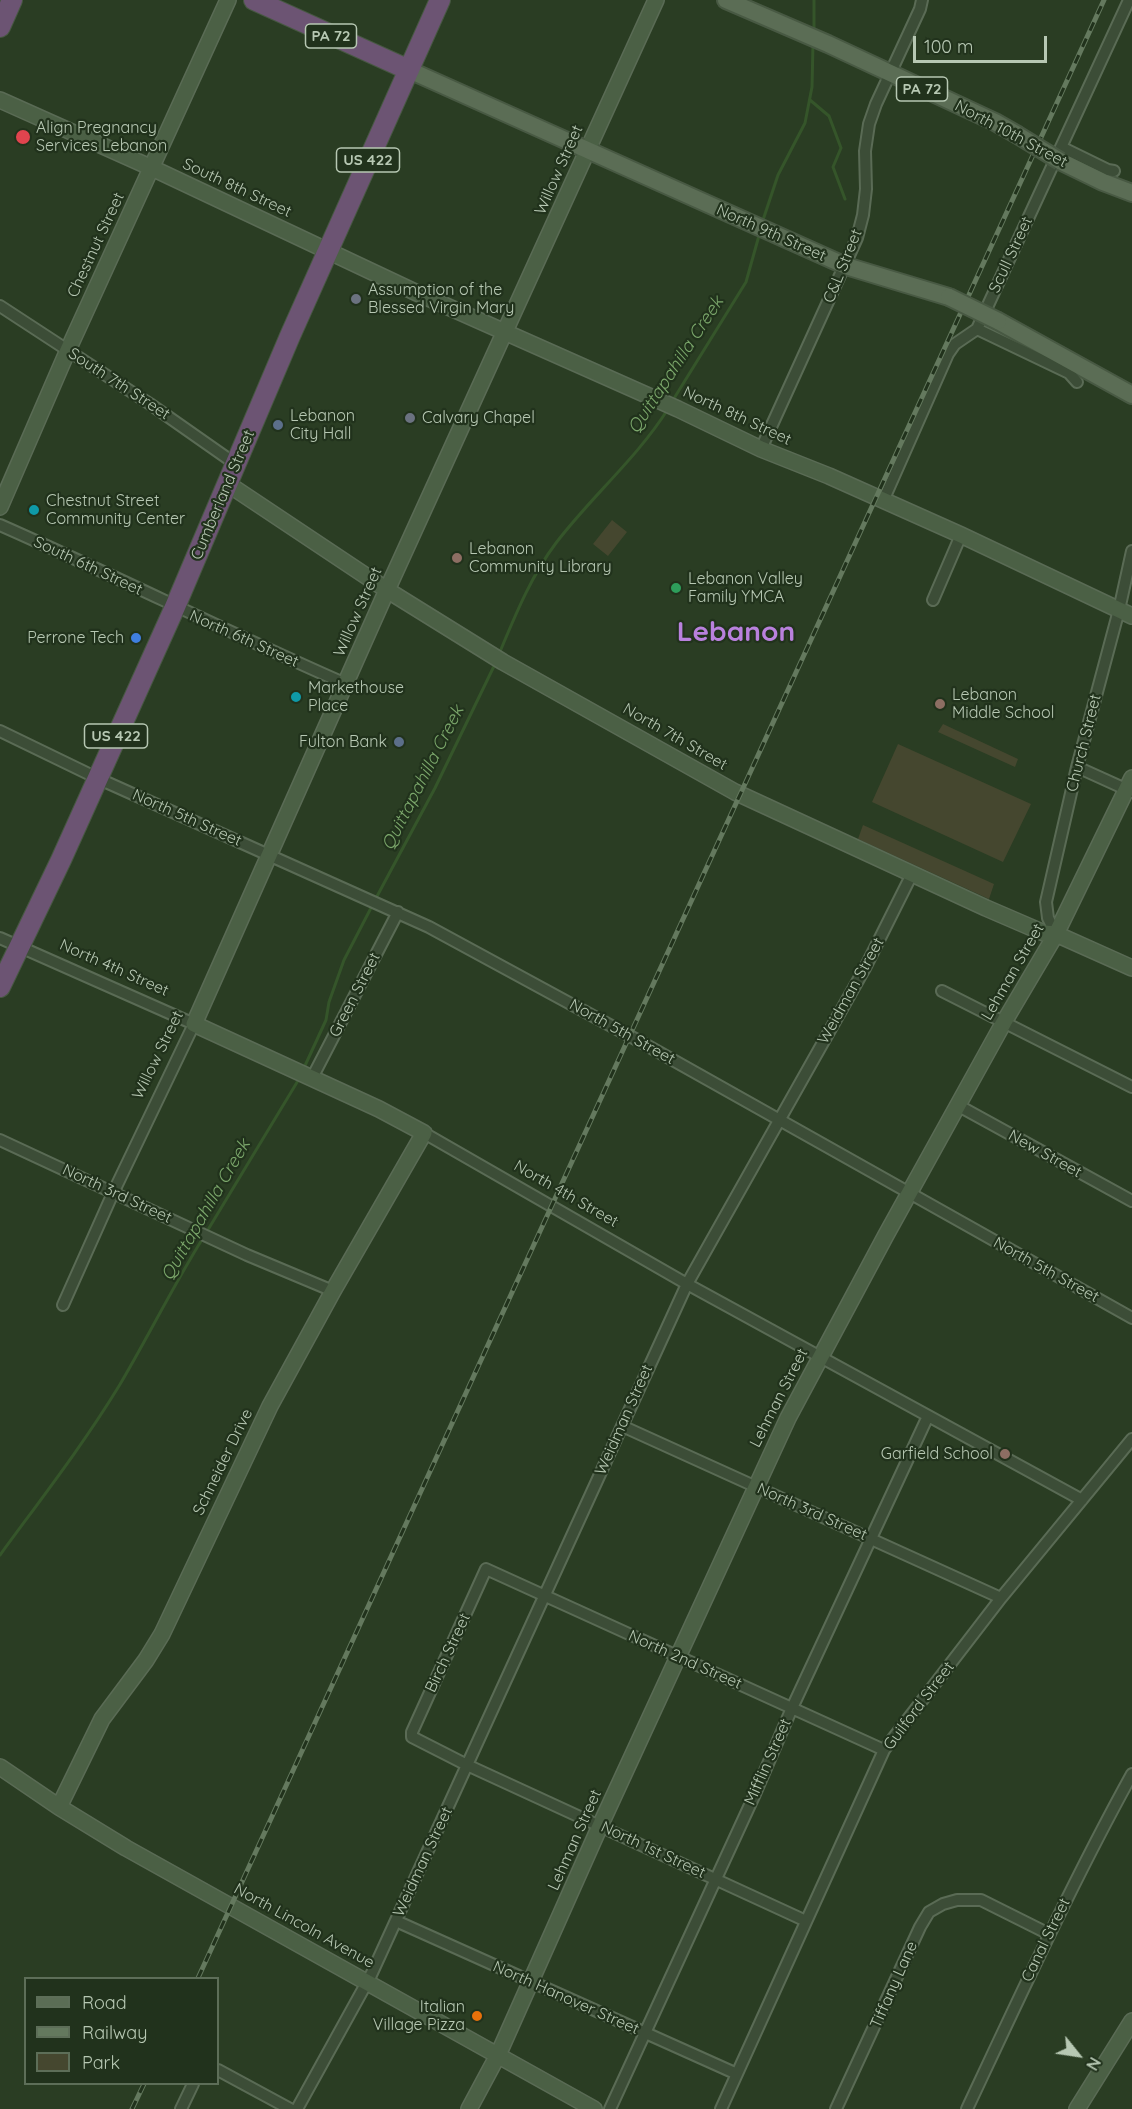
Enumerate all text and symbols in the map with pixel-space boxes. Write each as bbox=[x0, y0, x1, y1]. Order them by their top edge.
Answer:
road number: PA 72 bbox=[306, 24, 356, 48]
scale bar bbox=[916, 24, 1050, 62]
text: 100 m bbox=[924, 35, 973, 58]
road number: PA 72 bbox=[896, 77, 948, 101]
street label: North 10th Street bbox=[952, 96, 1070, 172]
place label: Align Pregnancy Services Lebanon bbox=[36, 118, 167, 156]
street label: Willow Street bbox=[531, 122, 587, 218]
marker: Align Pregnancy Services Lebanon bbox=[14, 128, 32, 146]
road number: US 422 bbox=[336, 148, 400, 172]
street label: South 8th Street bbox=[180, 154, 294, 222]
street label: Chestnut Street bbox=[63, 190, 129, 300]
street label: North 9th Street bbox=[713, 200, 829, 266]
street label: Scull Street bbox=[985, 214, 1037, 296]
street label: C&L Street bbox=[820, 226, 866, 306]
place label: Assumption of the Blessed Virgin Mary bbox=[368, 280, 514, 318]
marker: Assumption of the Blessed Virgin Mary bbox=[349, 292, 363, 306]
water label: Quittapahilla Creek bbox=[624, 292, 728, 438]
street label: South 7th Street bbox=[65, 344, 173, 424]
street label: North 8th Street bbox=[680, 382, 794, 450]
place label: Lebanon City Hall bbox=[290, 406, 355, 444]
place label: Calvary Chapel bbox=[422, 408, 535, 428]
marker: Calvary Chapel bbox=[403, 411, 417, 425]
marker: Lebanon City Hall bbox=[271, 418, 285, 432]
street label: Cumberland Street bbox=[187, 427, 259, 563]
place label: Chestnut Street Community Center bbox=[46, 491, 185, 529]
marker: Chestnut Street Community Center bbox=[27, 503, 41, 517]
street label: South 6th Street bbox=[31, 532, 145, 600]
place label: Lebanon Community Library bbox=[469, 539, 611, 577]
marker: Lebanon Community Library bbox=[450, 551, 464, 565]
street label: Willow Street bbox=[330, 564, 386, 660]
place label: Lebanon Valley Family YMCA bbox=[688, 569, 803, 607]
marker: Lebanon Valley Family YMCA bbox=[669, 581, 683, 595]
street label: North 6th Street bbox=[186, 606, 302, 672]
district label: Lebanon bbox=[677, 616, 795, 650]
place label: Perrone Tech bbox=[27, 628, 124, 648]
marker: Perrone Tech bbox=[129, 631, 143, 645]
place label: Markethouse Place bbox=[308, 678, 404, 716]
place label: Lebanon Middle School bbox=[952, 685, 1054, 723]
marker: Markethouse Place bbox=[289, 690, 303, 704]
street label: Church Street bbox=[1063, 692, 1105, 794]
marker: Lebanon Middle School bbox=[933, 697, 947, 711]
street label: North 7th Street bbox=[619, 699, 731, 775]
water label: Quittapahilla Creek bbox=[377, 702, 469, 854]
road number: US 422 bbox=[84, 724, 148, 748]
place label: Fulton Bank bbox=[299, 732, 387, 752]
marker: Fulton Bank bbox=[392, 735, 406, 749]
street label: North 5th Street bbox=[129, 785, 245, 851]
street label: Lehman Street bbox=[978, 920, 1048, 1024]
street label: Weidman Street bbox=[814, 934, 888, 1048]
street label: North 4th Street bbox=[56, 935, 172, 1001]
street label: Green Street bbox=[325, 949, 385, 1041]
street label: North 5th Street bbox=[566, 995, 678, 1069]
street label: Willow Street bbox=[128, 1008, 188, 1102]
street label: New Street bbox=[1005, 1126, 1085, 1182]
water label: Quittapahilla Creek bbox=[157, 1136, 255, 1284]
street label: North 4th Street bbox=[510, 1156, 622, 1232]
street label: North 3rd Street bbox=[59, 1160, 175, 1228]
street label: North 5th Street bbox=[990, 1233, 1102, 1307]
street label: Lehman Street bbox=[746, 1345, 812, 1451]
street label: Weidman Street bbox=[591, 1362, 657, 1478]
street label: Schneider Drive bbox=[189, 1406, 257, 1518]
place label: Garfield School bbox=[881, 1444, 993, 1464]
marker: Garfield School bbox=[998, 1447, 1012, 1461]
street label: North 3rd Street bbox=[754, 1479, 870, 1545]
street label: Birch Street bbox=[421, 1610, 475, 1696]
street label: North 2nd Street bbox=[625, 1626, 745, 1694]
street label: Guilford Street bbox=[880, 1658, 958, 1754]
street label: Mifflin Street bbox=[740, 1716, 796, 1808]
street label: Lehman Street bbox=[544, 1787, 606, 1893]
street label: Weidman Street bbox=[389, 1804, 457, 1920]
street label: North 1st Street bbox=[598, 1817, 708, 1883]
street label: North Lincoln Avenue bbox=[230, 1879, 378, 1973]
street label: Canal Street bbox=[1017, 1895, 1075, 1985]
street label: Tiffany Lane bbox=[866, 1938, 922, 2032]
street label: North Hanover Street bbox=[490, 1957, 642, 2039]
legend bbox=[24, 1977, 219, 2085]
text: Road bbox=[82, 1991, 127, 2014]
place label: Italian Village Pizza bbox=[373, 1997, 465, 2035]
marker: Italian Village Pizza bbox=[470, 2009, 484, 2023]
text: Railway bbox=[82, 2021, 148, 2044]
north arrow bbox=[1048, 2025, 1108, 2085]
text: Park bbox=[82, 2051, 120, 2074]
text: N bbox=[1082, 2054, 1105, 2074]

